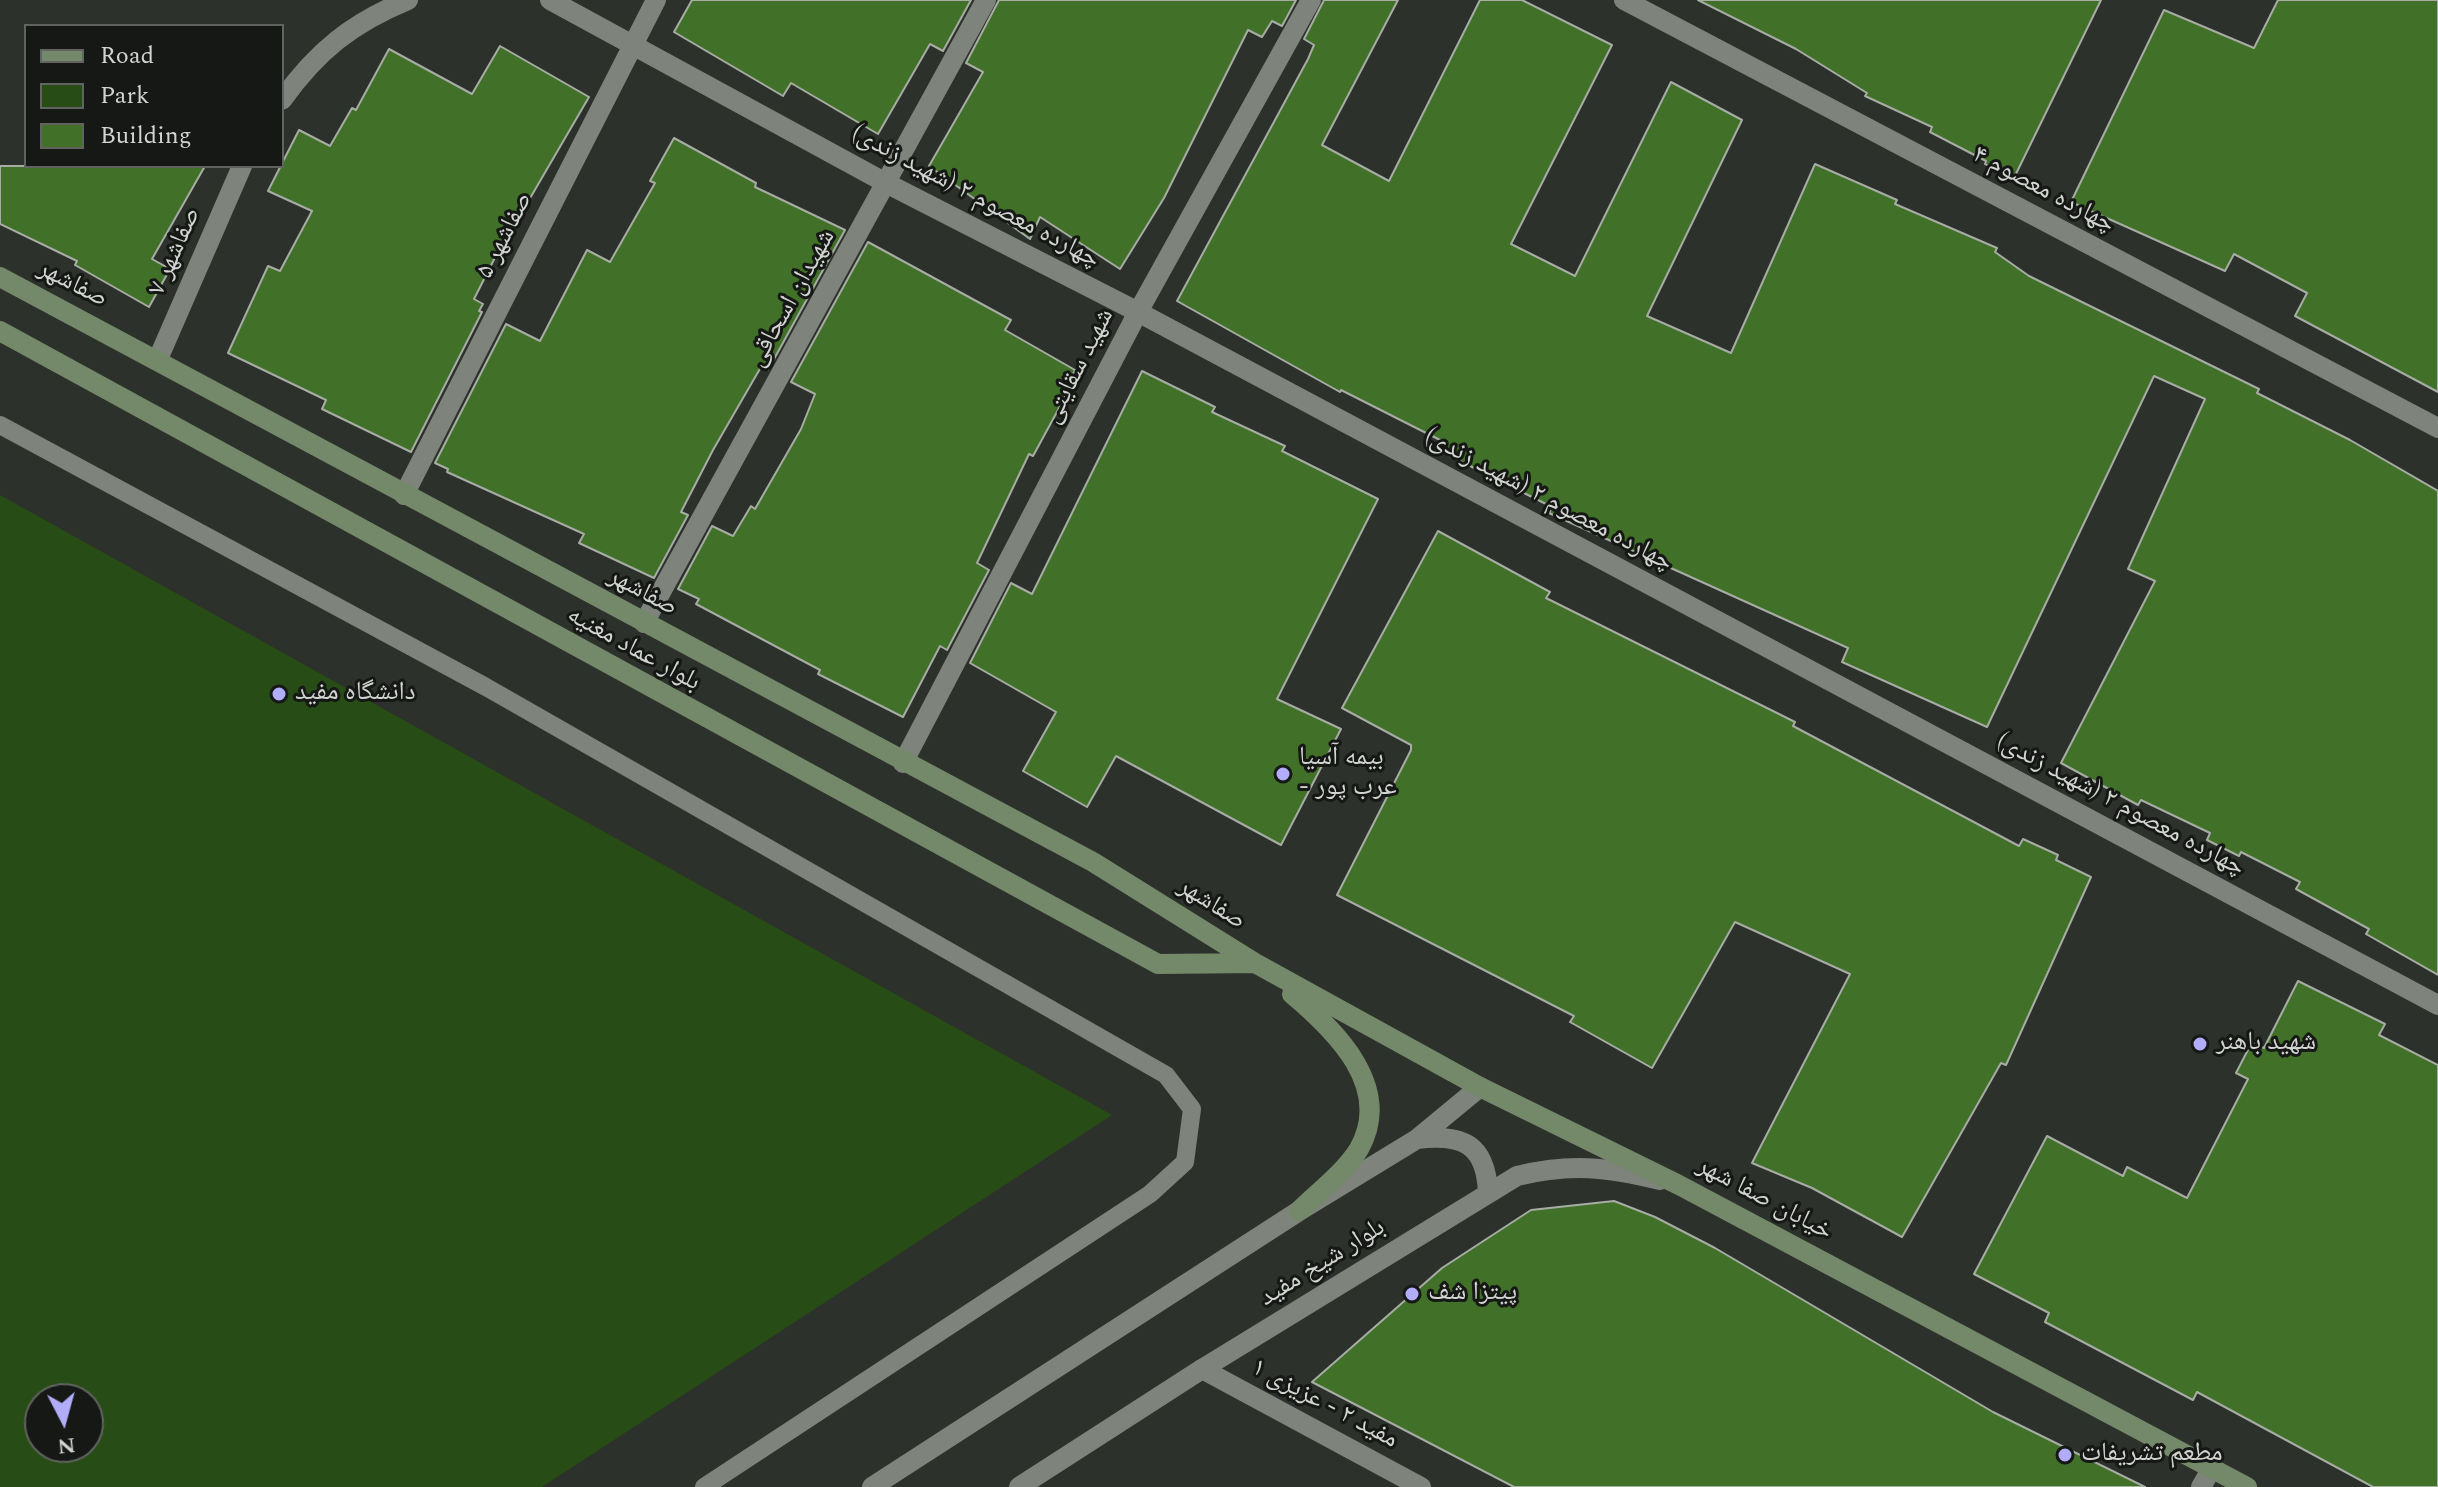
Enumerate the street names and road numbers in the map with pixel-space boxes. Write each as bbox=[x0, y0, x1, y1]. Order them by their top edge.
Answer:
street label: چهارده معصوم ۲ (شهید زندی) bbox=[845, 119, 1105, 277]
street label: چهارده معصوم ۴ bbox=[1966, 140, 2120, 242]
street label: صفاشهر ۵ bbox=[471, 188, 541, 284]
street label: صفاشهر ۷ bbox=[143, 203, 209, 301]
street label: شهیدان اسحاقی bbox=[742, 225, 844, 373]
street label: صفاشهر bbox=[32, 254, 112, 316]
street label: شهید سقایتی bbox=[1038, 304, 1122, 430]
street label: چهارده معصوم ۲ (شهید زندی) bbox=[1418, 422, 1678, 580]
street label: صفاشهر bbox=[602, 562, 682, 624]
street label: بلوار عماد مغنیه bbox=[561, 601, 705, 699]
street label: چهارده معصوم ۲ (شهید زندی) bbox=[1990, 727, 2250, 885]
street label: صفاشهر bbox=[1171, 872, 1251, 938]
street label: خیابان صفا شهر bbox=[1691, 1151, 1837, 1249]
street label: بلوار شیخ مفید bbox=[1254, 1213, 1392, 1315]
street label: مفید ۲ - عزیزی ۱ bbox=[1245, 1353, 1403, 1457]

